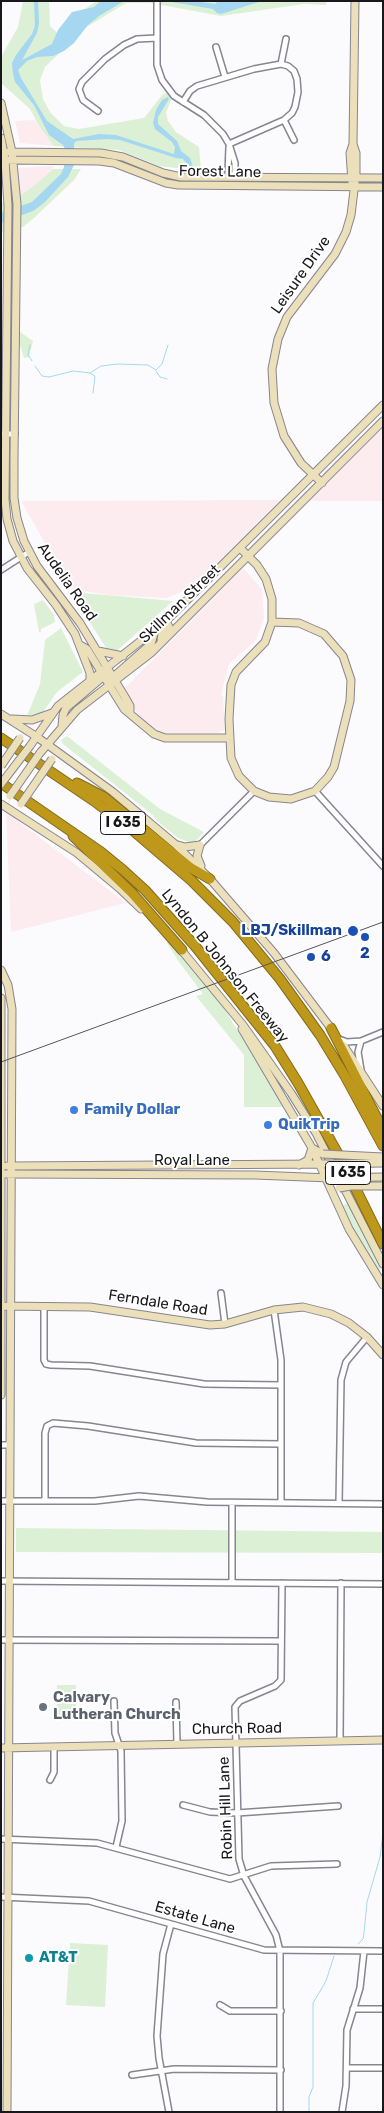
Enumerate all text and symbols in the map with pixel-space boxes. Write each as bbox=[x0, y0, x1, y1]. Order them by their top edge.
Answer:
street label: Forest Lane bbox=[179, 162, 261, 182]
street label: Leisure Drive bbox=[268, 233, 334, 317]
street label: Audelia Road bbox=[34, 540, 100, 624]
street label: Skillman Street bbox=[136, 561, 224, 647]
road number: I 635 bbox=[100, 811, 146, 834]
street label: Lyndon B Johnson Freeway bbox=[157, 885, 293, 1047]
place label: LBJ/Skillman bbox=[241, 922, 342, 940]
marker: LBJ/Skillman bbox=[346, 924, 360, 938]
marker: 2 bbox=[359, 931, 371, 943]
place label: 2 bbox=[360, 945, 370, 963]
place label: 6 bbox=[321, 948, 331, 966]
marker: 6 bbox=[305, 951, 317, 963]
place label: Family Dollar bbox=[84, 1101, 180, 1119]
marker: Family Dollar bbox=[68, 1104, 80, 1116]
place label: QuikTrip bbox=[278, 1116, 340, 1134]
marker: QuikTrip bbox=[262, 1119, 274, 1131]
street label: Royal Lane bbox=[154, 1152, 230, 1170]
road number: I 635 bbox=[326, 1162, 370, 1184]
street label: Ferndale Road bbox=[107, 1286, 209, 1320]
place label: Calvary Lutheran Church bbox=[53, 1689, 181, 1724]
marker: Calvary Lutheran Church bbox=[37, 1701, 49, 1713]
street label: Church Road bbox=[192, 1719, 282, 1739]
street label: Robin Hill Lane bbox=[215, 1756, 237, 1860]
street label: Estate Lane bbox=[153, 1898, 237, 1938]
place label: AT&T bbox=[39, 1949, 78, 1967]
marker: AT&T bbox=[23, 1952, 35, 1964]

